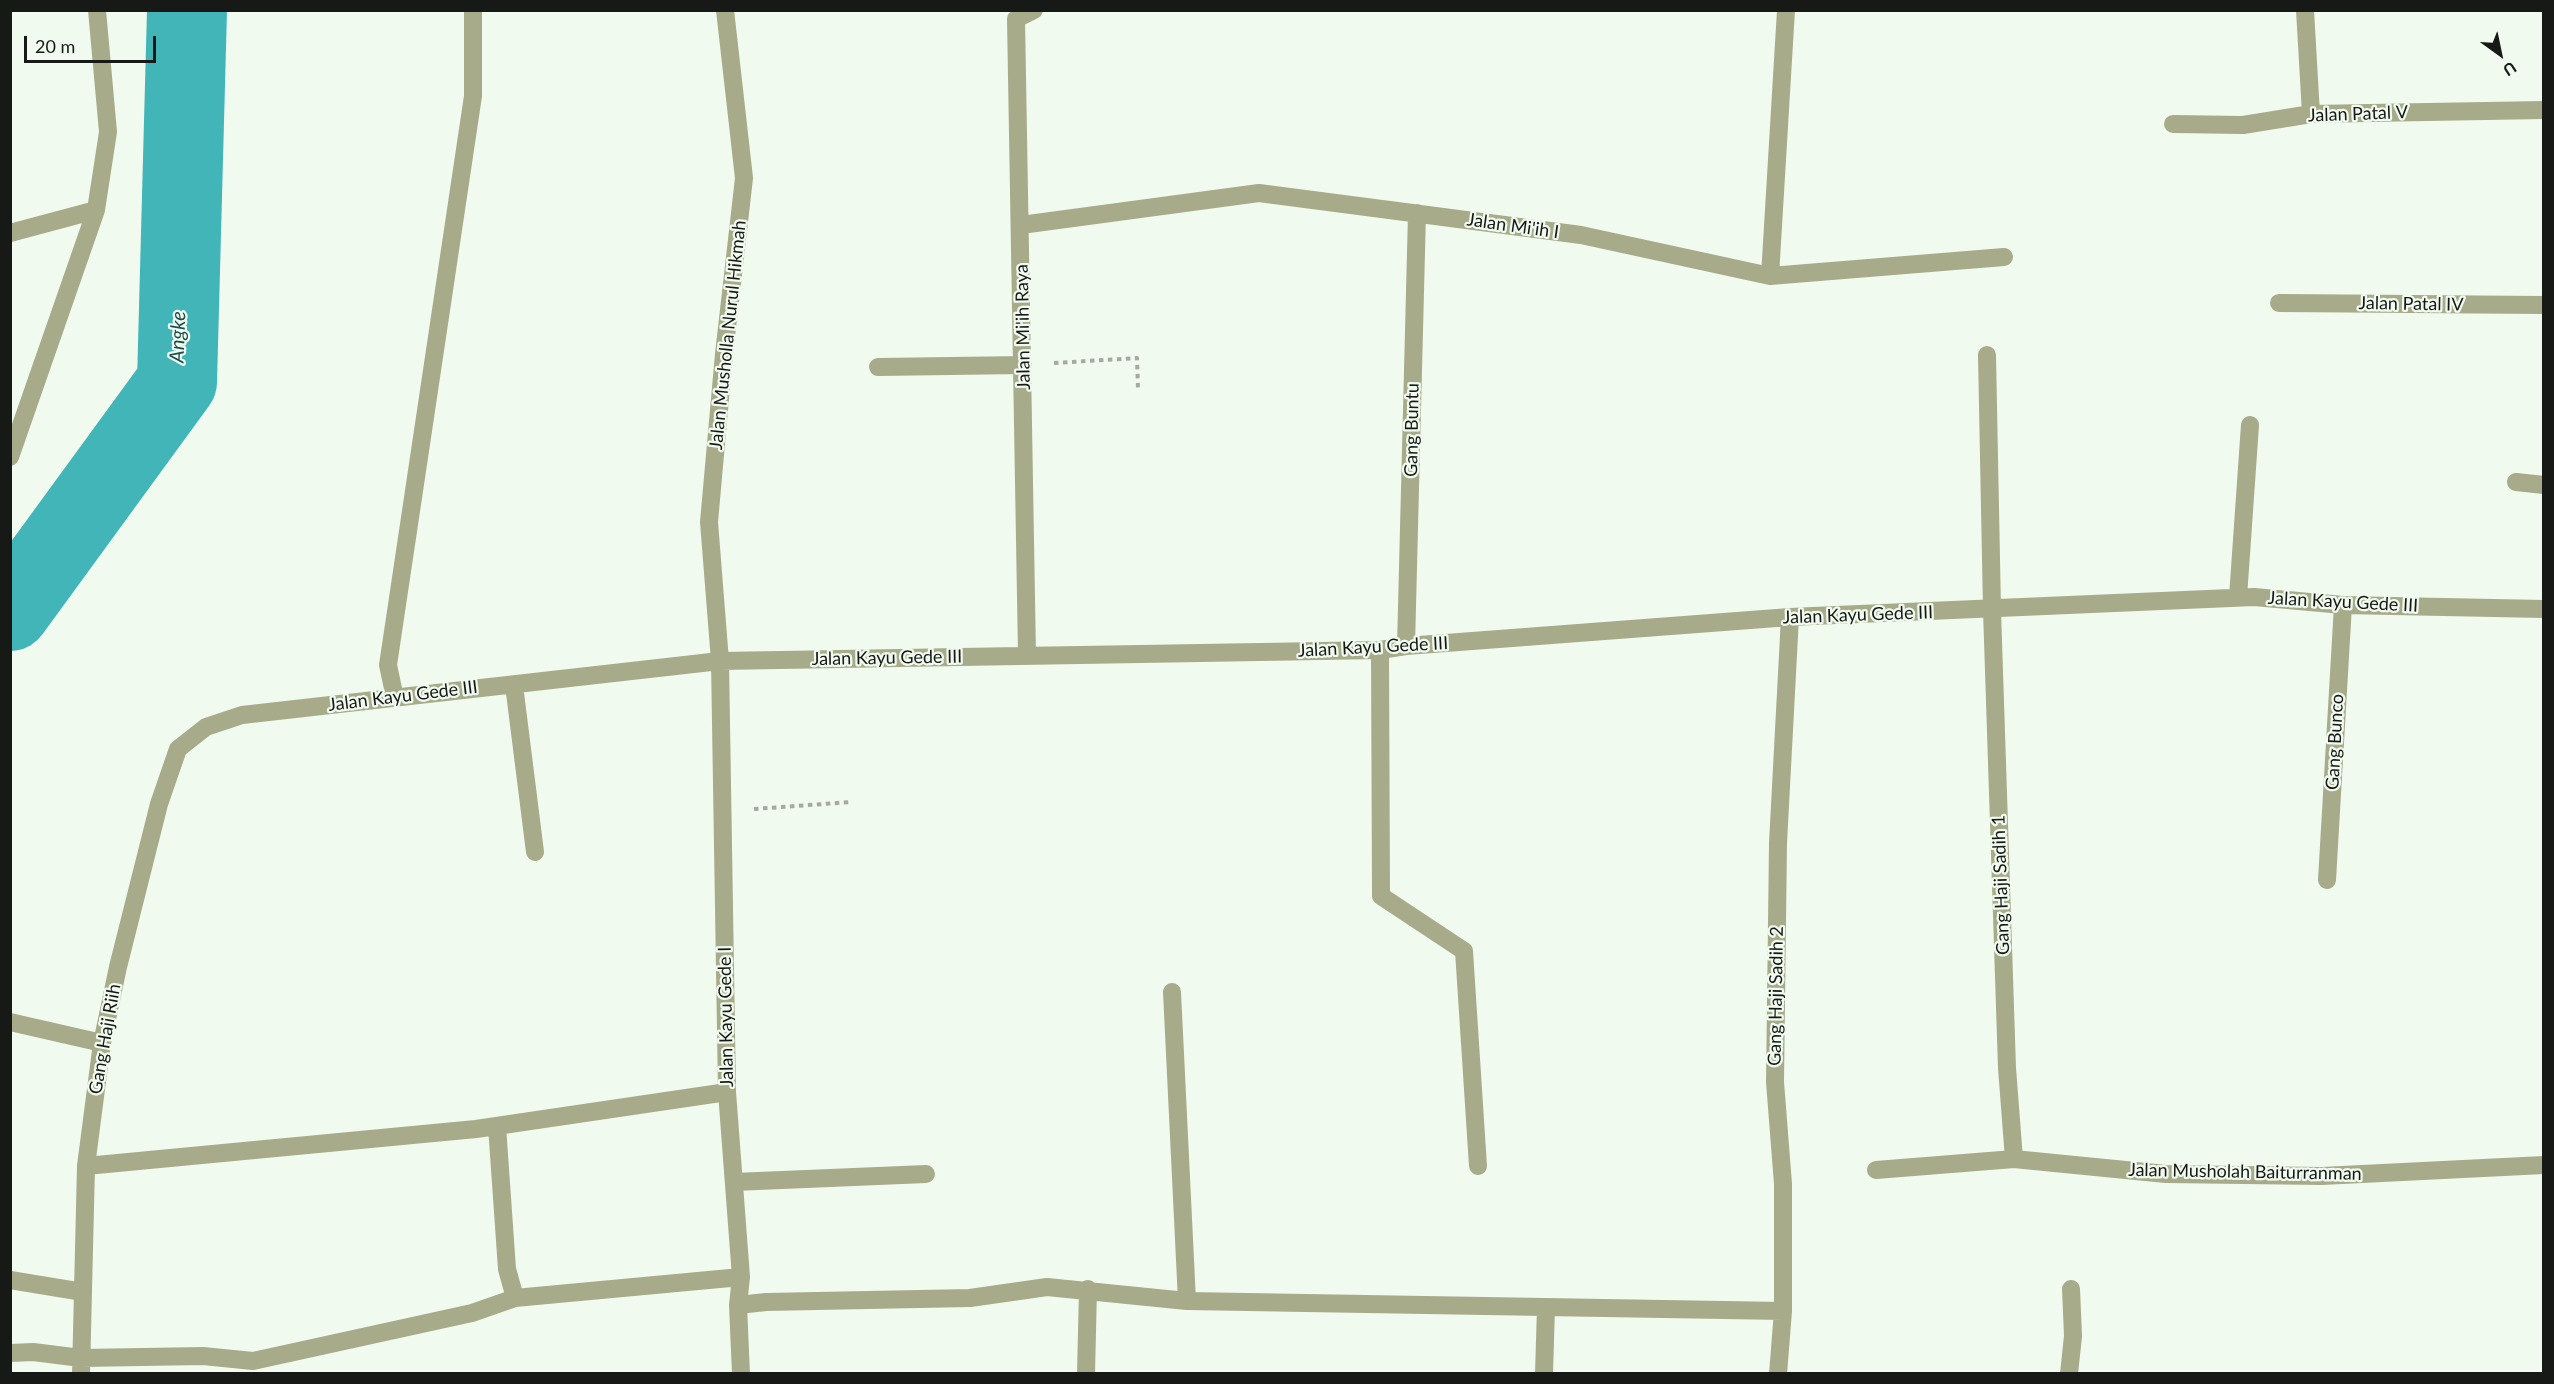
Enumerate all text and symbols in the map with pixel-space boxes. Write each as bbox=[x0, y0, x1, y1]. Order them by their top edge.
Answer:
scale bar bbox=[27, 24, 159, 62]
north arrow bbox=[2470, 24, 2530, 84]
text: 20 m bbox=[35, 35, 75, 57]
text: U bbox=[2500, 58, 2520, 81]
street label: Jalan Patal V bbox=[2308, 101, 2408, 127]
street label: Jalan Mi'ih I bbox=[1466, 209, 1560, 243]
street label: Jalan Musholla Nurul Hikmah bbox=[705, 219, 751, 451]
street label: Jalan Mi'ih Raya bbox=[1011, 264, 1035, 390]
street label: Jalan Patal IV bbox=[2358, 292, 2464, 316]
water label: Angke bbox=[165, 311, 191, 363]
street label: Gang Buntu bbox=[1400, 383, 1424, 477]
street label: Jalan Kayu Gede III bbox=[2267, 587, 2419, 617]
street label: Jalan Kayu Gede III bbox=[1782, 602, 1934, 628]
street label: Jalan Kayu Gede III bbox=[1297, 632, 1449, 662]
street label: Jalan Kayu Gede III bbox=[812, 646, 962, 670]
street label: Jalan Kayu Gede III bbox=[327, 676, 479, 716]
street label: Gang Bunco bbox=[2322, 693, 2348, 791]
street label: Gang Haji Sadih 1 bbox=[1988, 815, 2014, 955]
street label: Gang Haji Sadih 2 bbox=[1764, 926, 1788, 1066]
street label: Jalan Kayu Gede I bbox=[714, 947, 738, 1087]
street label: Gang Haji Riih bbox=[85, 982, 125, 1096]
street label: Jalan Musholah Baiturranman bbox=[2128, 1159, 2362, 1185]

